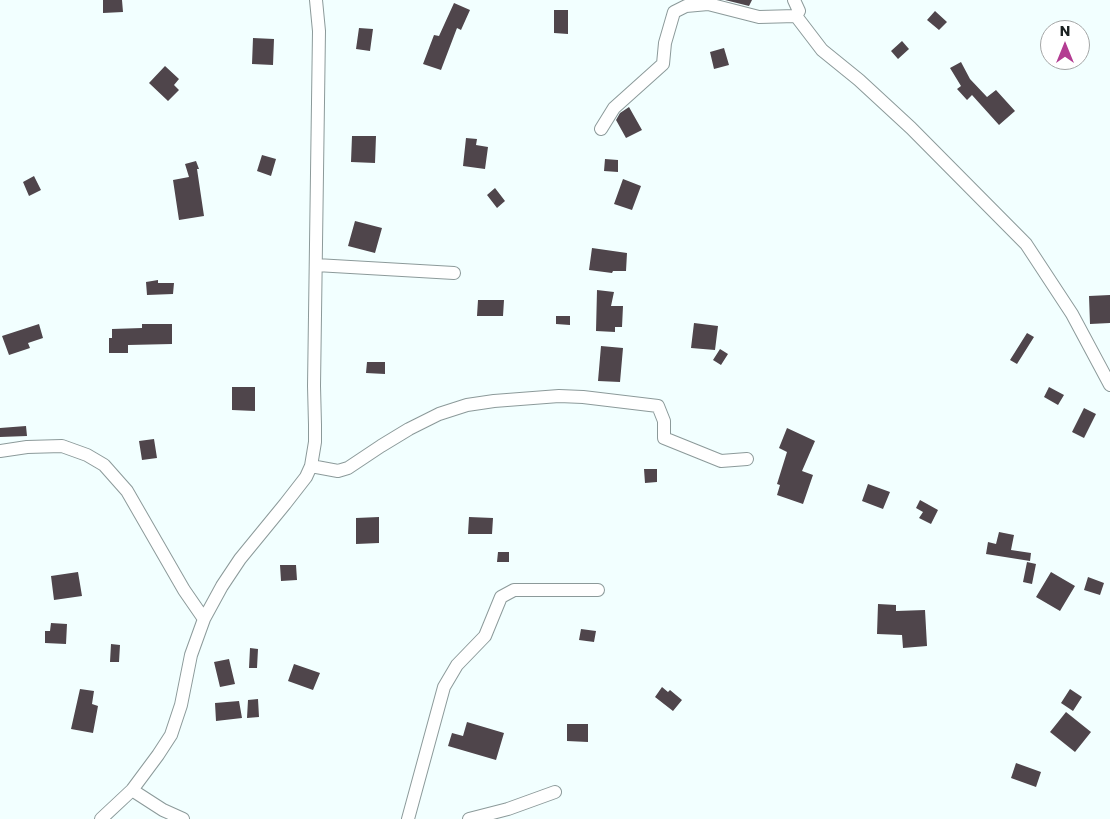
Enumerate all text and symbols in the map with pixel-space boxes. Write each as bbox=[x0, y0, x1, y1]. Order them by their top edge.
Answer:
north arrow bbox=[1040, 20, 1090, 70]
text: N bbox=[1060, 21, 1070, 41]

